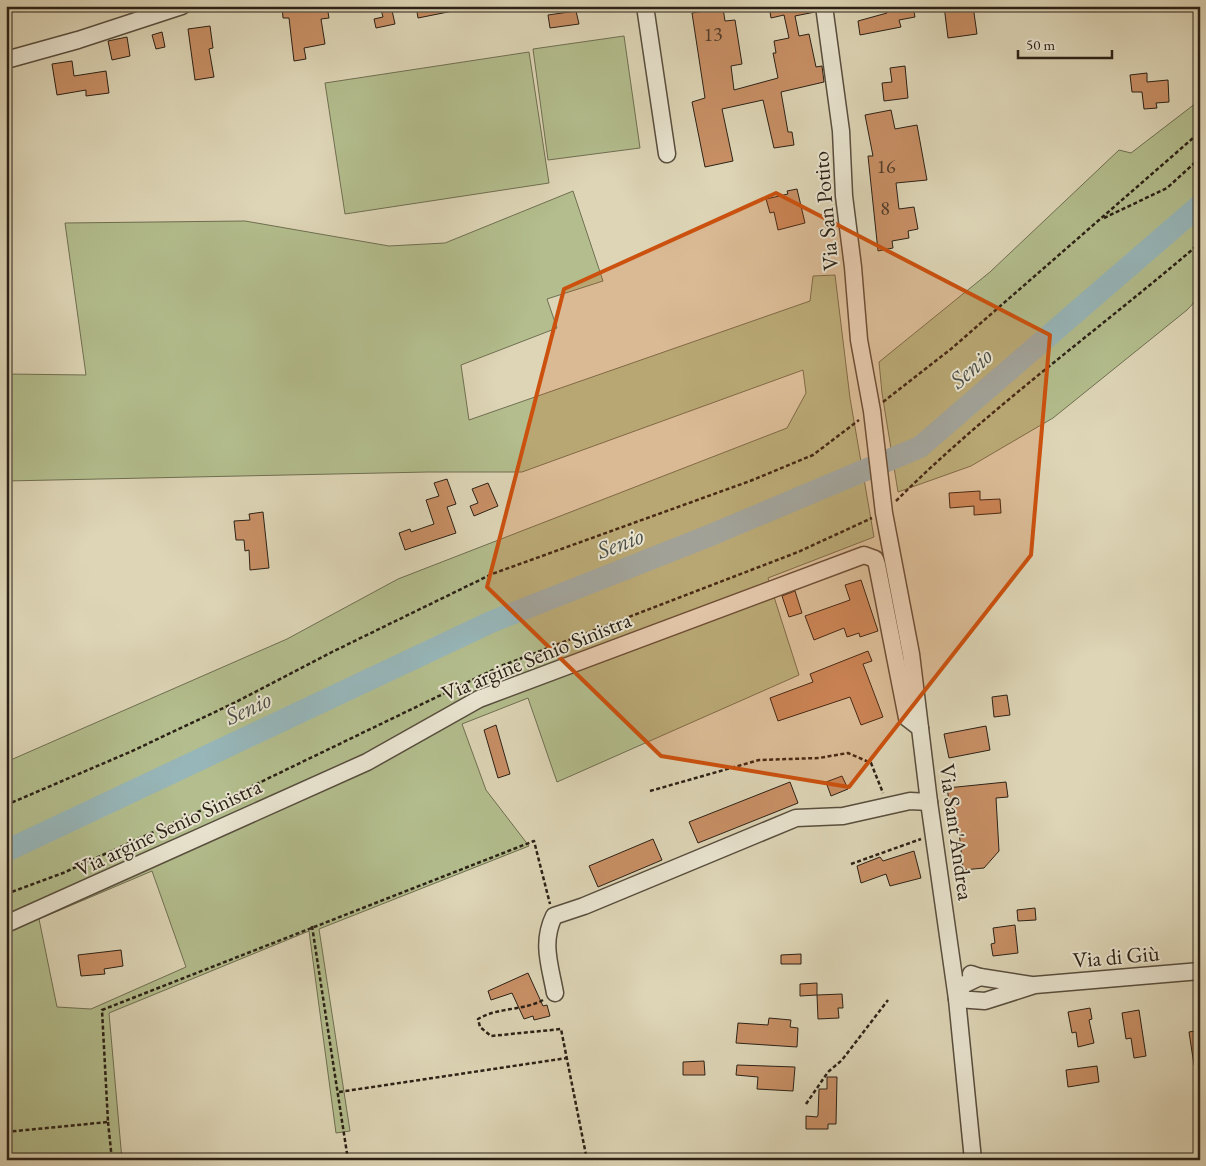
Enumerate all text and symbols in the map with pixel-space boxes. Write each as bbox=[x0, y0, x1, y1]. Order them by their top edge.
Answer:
house number: 13 bbox=[703, 21, 723, 47]
scale bar bbox=[1018, 28, 1112, 60]
text: 50 m bbox=[1026, 35, 1055, 54]
street label: Via San Potito bbox=[806, 150, 845, 272]
house number: 16 bbox=[876, 153, 896, 179]
house number: 8 bbox=[880, 195, 890, 221]
water label: Senio bbox=[942, 340, 999, 396]
water label: Senio bbox=[591, 520, 648, 566]
street label: Via argine Senio Sinistra bbox=[437, 605, 636, 708]
water label: Senio bbox=[219, 683, 276, 732]
street label: Via Sant'Andrea bbox=[933, 762, 980, 902]
street label: Via argine Senio Sinistra bbox=[70, 771, 266, 883]
street label: Via di Giù bbox=[1072, 938, 1161, 975]

